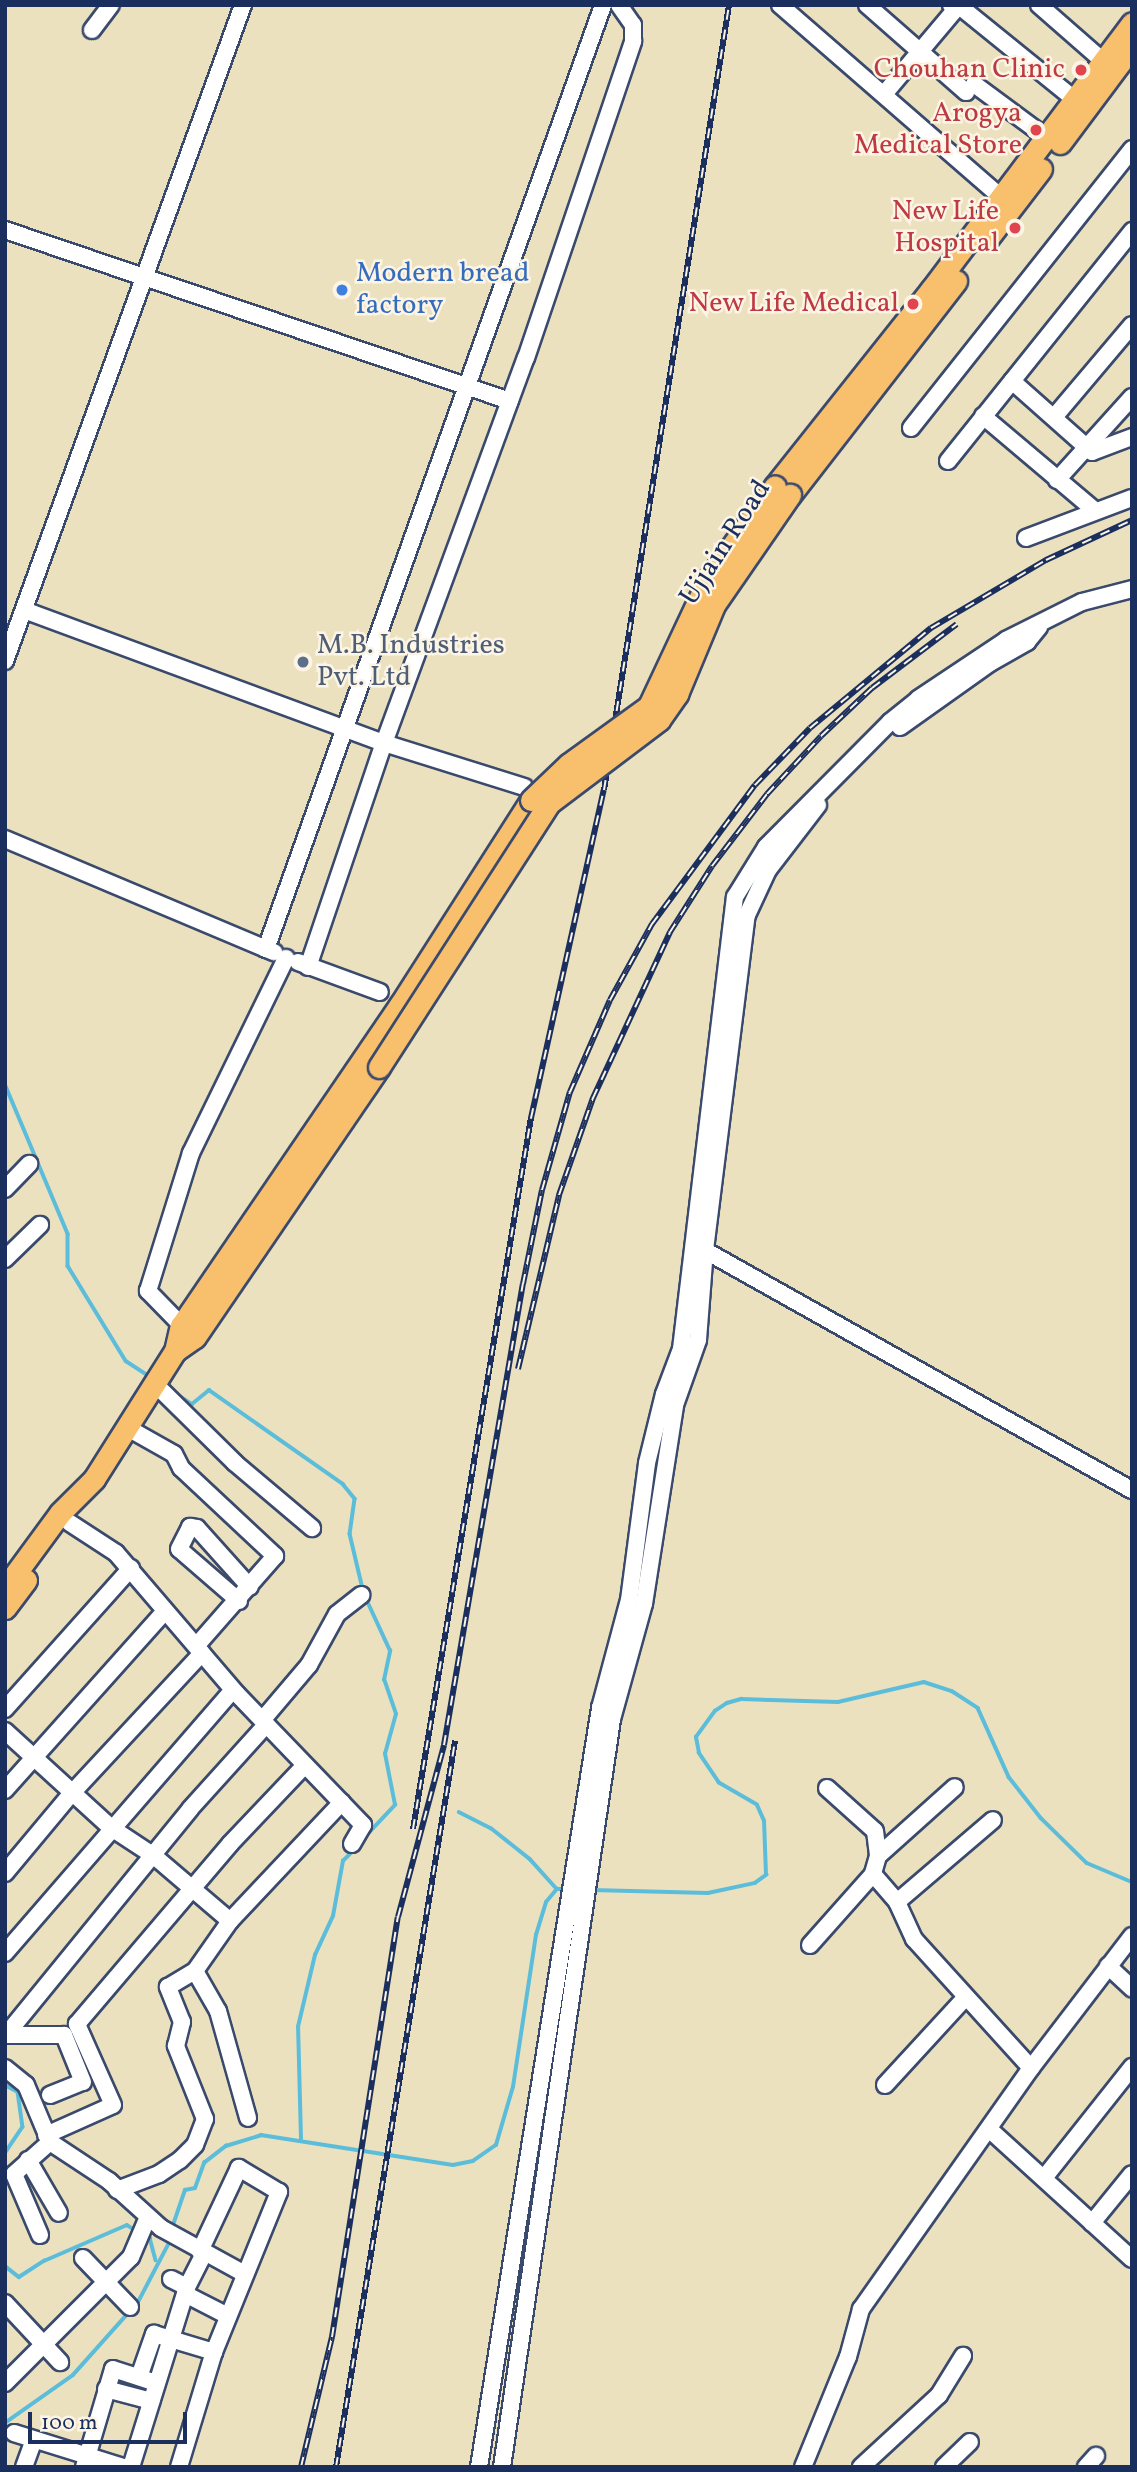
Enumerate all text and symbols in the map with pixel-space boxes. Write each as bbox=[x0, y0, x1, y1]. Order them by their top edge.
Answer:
place label: Chouhan Clinic bbox=[874, 53, 1065, 87]
marker: Chouhan Clinic bbox=[1071, 60, 1091, 80]
place label: Arogya Medical Store bbox=[854, 97, 1022, 163]
marker: Arogya Medical Store bbox=[1028, 122, 1044, 138]
place label: New Life Hospital bbox=[891, 195, 999, 261]
marker: New Life Hospital bbox=[1005, 218, 1025, 238]
place label: Modern bread factory bbox=[356, 257, 530, 323]
marker: Modern bread factory bbox=[334, 282, 350, 298]
place label: New Life Medical bbox=[688, 287, 899, 321]
marker: New Life Medical bbox=[905, 296, 921, 312]
street label: Ujjain Road bbox=[673, 474, 779, 612]
place label: M.B. Industries Pvt. Ltd bbox=[317, 629, 505, 695]
marker: M.B. Industries Pvt. Ltd bbox=[295, 654, 311, 670]
scale bar bbox=[32, 2398, 191, 2442]
text: 100 m bbox=[41, 2409, 98, 2438]

